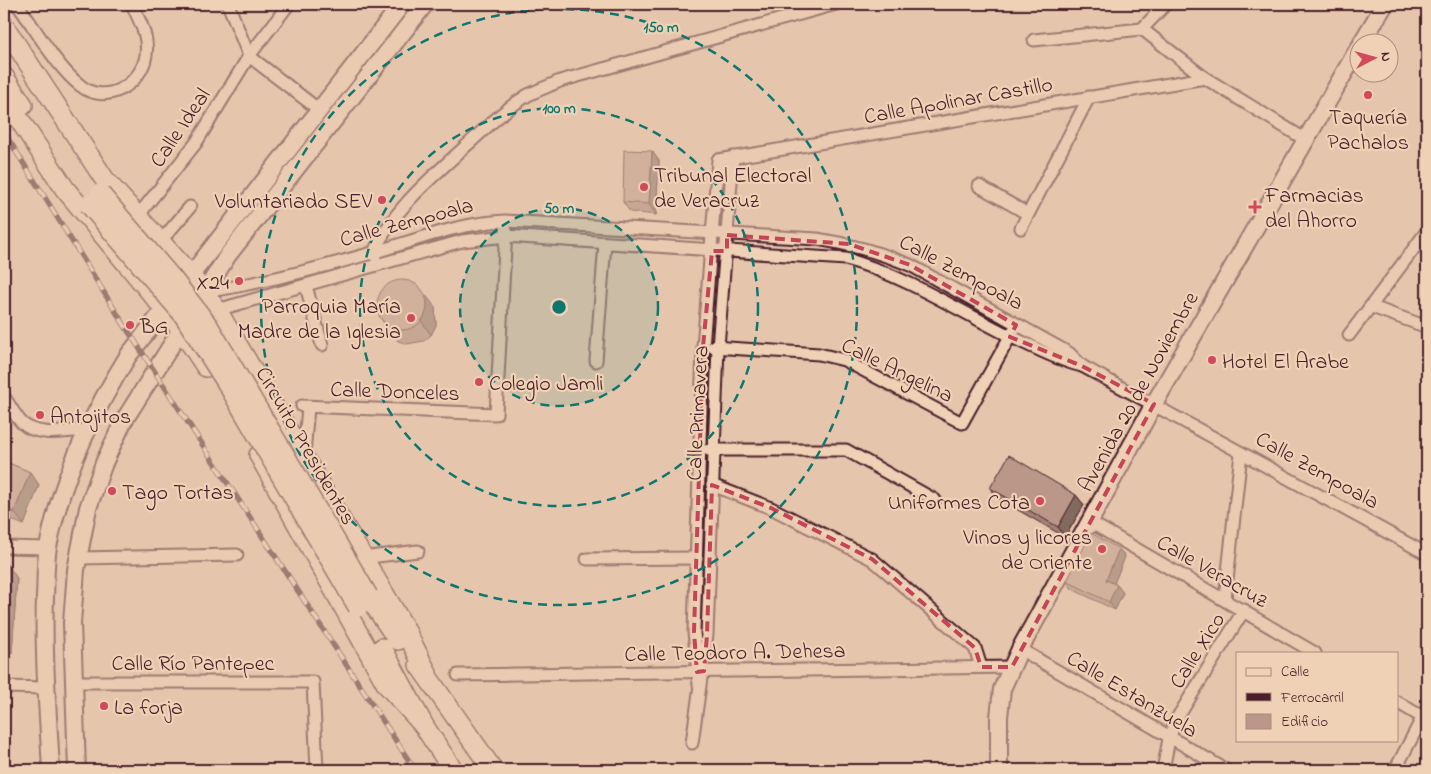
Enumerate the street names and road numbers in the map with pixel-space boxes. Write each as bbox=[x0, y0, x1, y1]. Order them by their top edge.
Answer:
street label: Calle Apolinar Castillo bbox=[862, 70, 1055, 134]
street label: Calle Ideal bbox=[143, 83, 220, 175]
street label: Calle Zempoala bbox=[336, 191, 477, 257]
street label: Calle Zempoala bbox=[893, 227, 1029, 320]
street label: Avenida 20 de Noviembre bbox=[1071, 286, 1208, 498]
street label: Calle Angelina bbox=[835, 331, 958, 414]
street label: Calle Primavera bbox=[679, 345, 719, 482]
street label: Circuito Presidentes bbox=[246, 361, 363, 532]
street label: Calle Donceles bbox=[330, 375, 460, 411]
street label: Calle Zempoala bbox=[1249, 424, 1384, 519]
street label: Calle Veracruz bbox=[1150, 528, 1274, 618]
street label: Calle Xico bbox=[1163, 607, 1235, 696]
street label: Calle Teodoro A. Dehesa bbox=[624, 636, 846, 672]
street label: Calle Estanzuela bbox=[1060, 644, 1203, 748]
street label: Calle Río Pantepec bbox=[112, 649, 275, 681]

